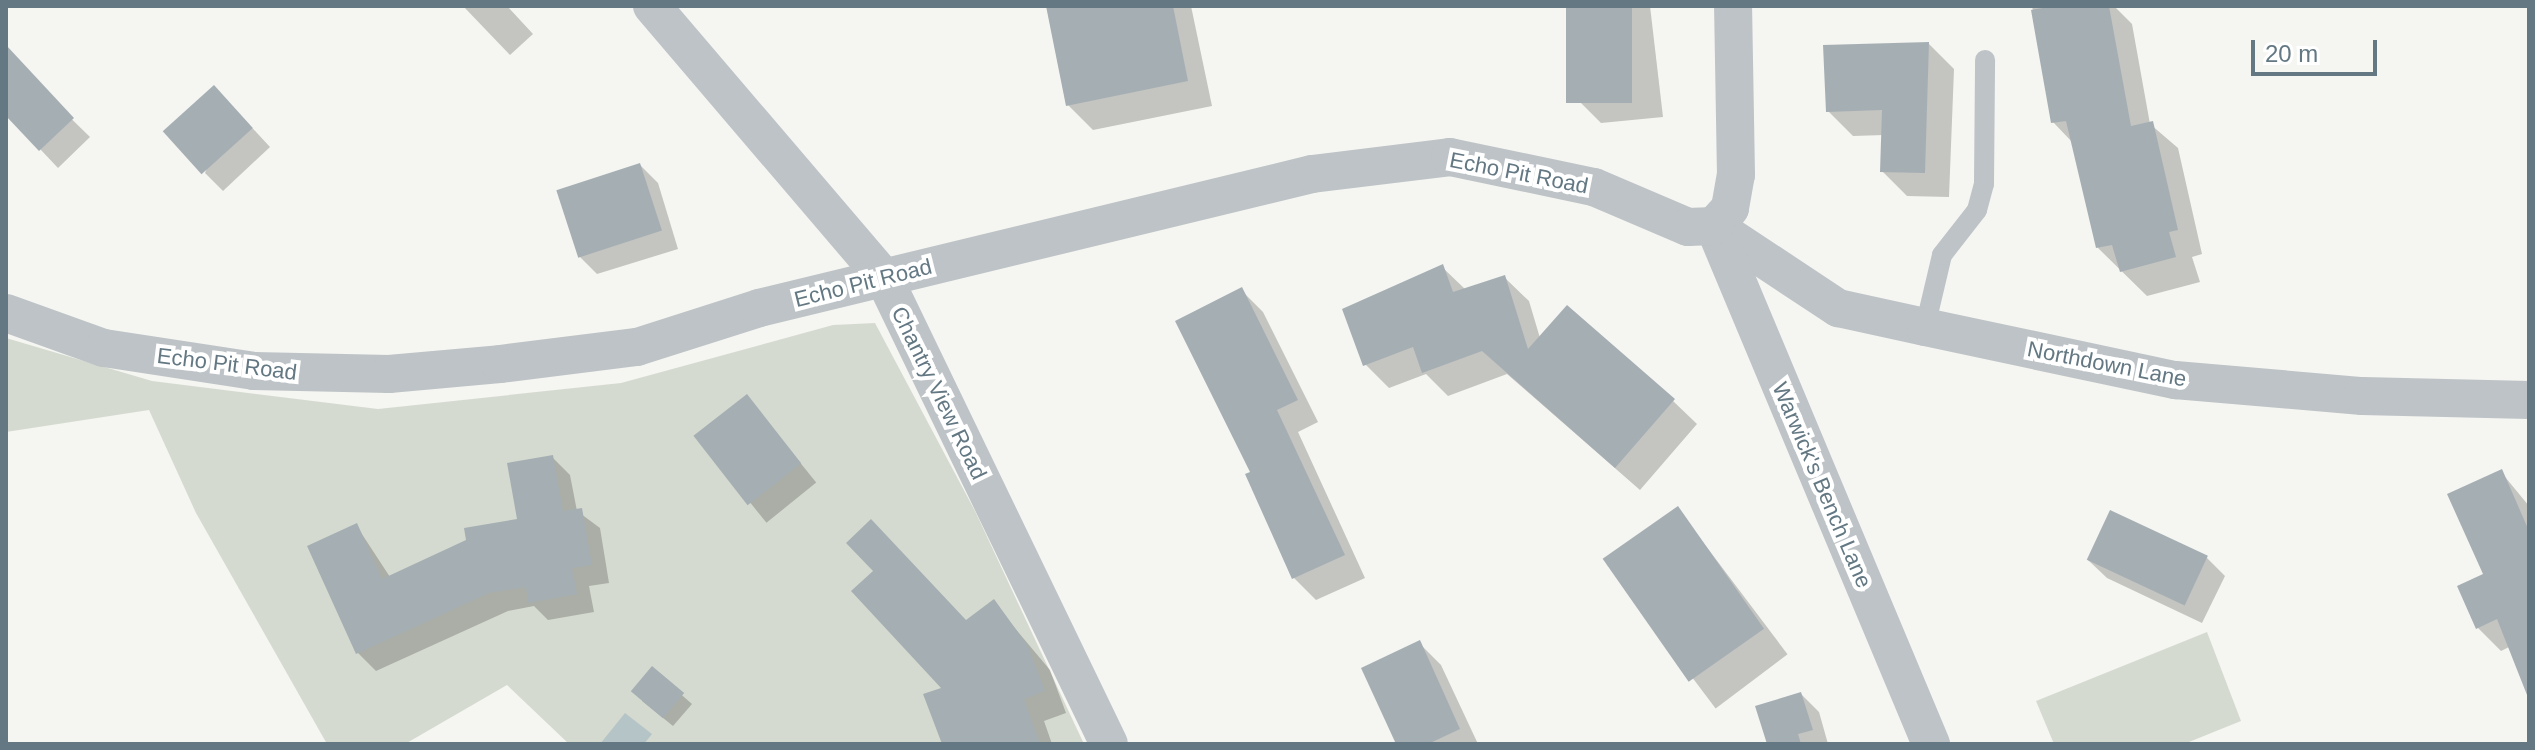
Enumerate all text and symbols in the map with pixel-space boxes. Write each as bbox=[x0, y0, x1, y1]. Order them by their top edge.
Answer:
scale bar bbox=[2255, 24, 2381, 74]
text: 20 m bbox=[2265, 40, 2318, 67]
street label: Echo Pit Road bbox=[1447, 147, 1591, 199]
street label: Echo Pit Road bbox=[792, 253, 934, 313]
street label: Chantry View Road bbox=[886, 302, 992, 484]
street label: Northdown Lane bbox=[2025, 336, 2189, 392]
street label: Echo Pit Road bbox=[156, 342, 298, 386]
street label: Warwick's Bench Lane bbox=[1767, 378, 1877, 592]

